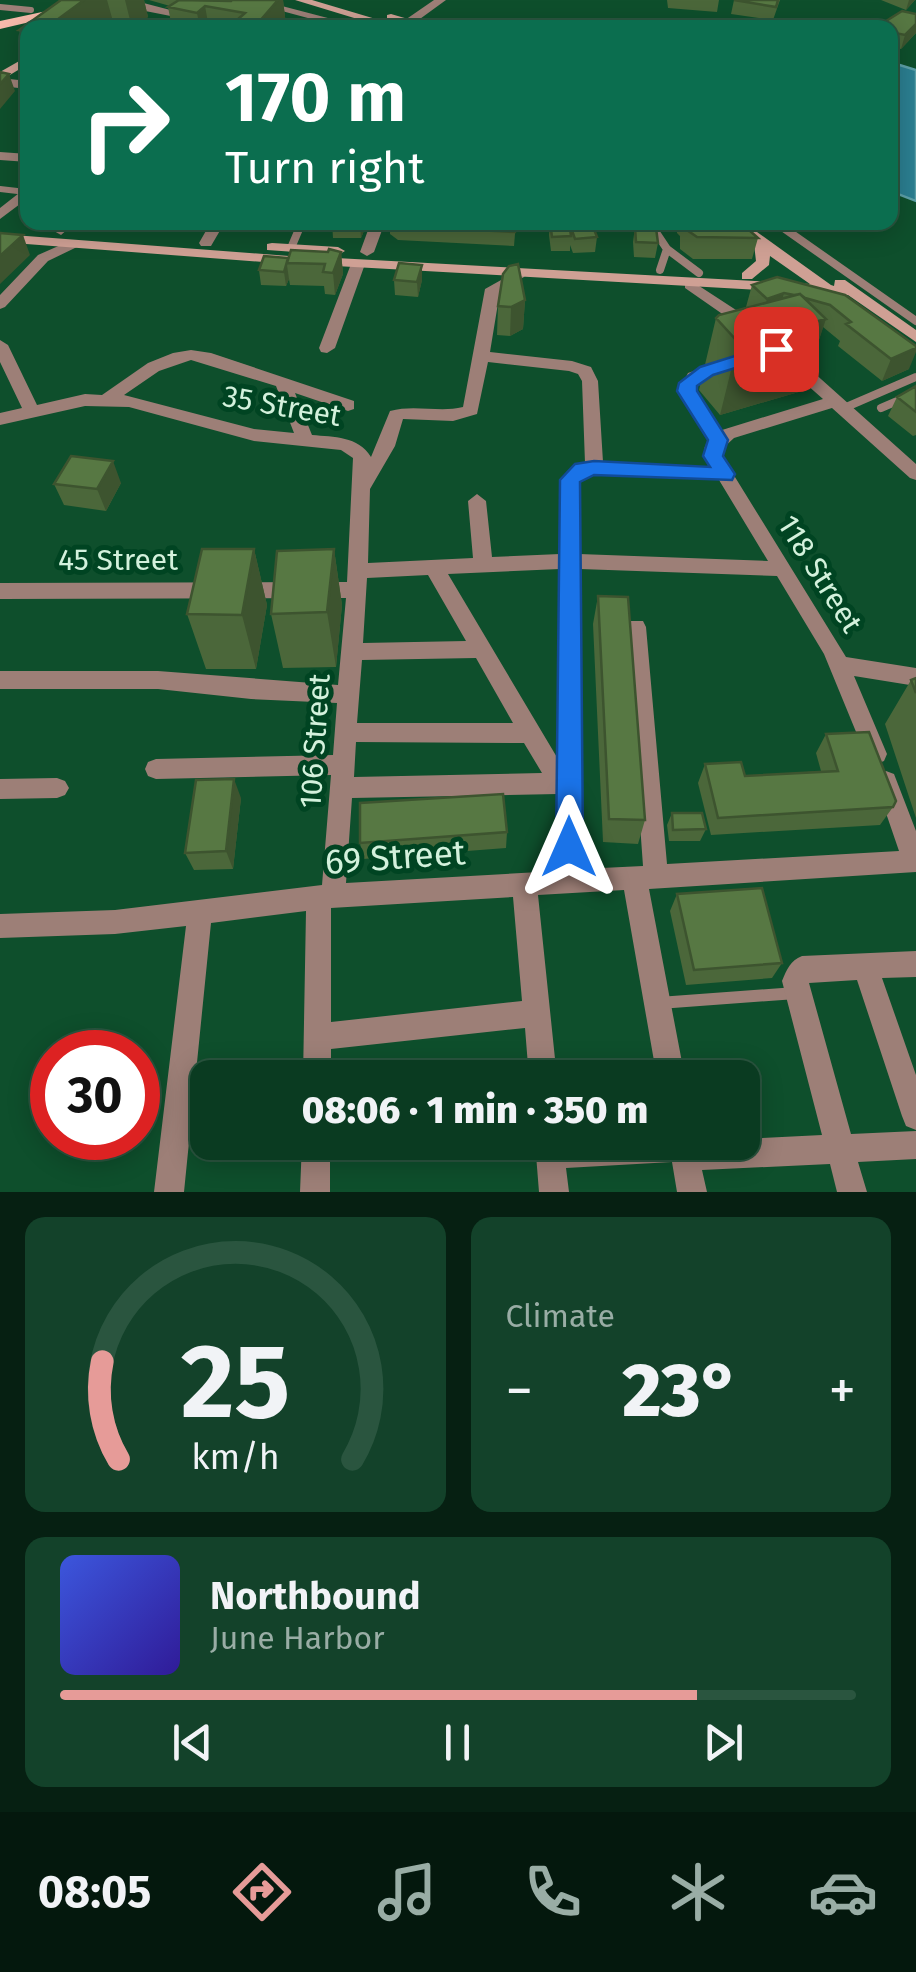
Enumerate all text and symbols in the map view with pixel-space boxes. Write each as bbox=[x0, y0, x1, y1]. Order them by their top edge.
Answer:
text: 170 m bbox=[225, 56, 406, 140]
icon: right bbox=[60, 60, 190, 190]
text: Turn right bbox=[225, 141, 424, 195]
pin bbox=[734, 307, 819, 392]
icon: arrive bbox=[749, 322, 804, 377]
street label: 35 Street bbox=[220, 378, 344, 434]
street label: 118 Street bbox=[770, 509, 870, 639]
street label: 45 Street bbox=[58, 542, 178, 578]
street label: 106 Street bbox=[292, 672, 338, 810]
position arrow bbox=[517, 795, 621, 899]
street label: 69 Street bbox=[323, 831, 467, 883]
speed limit sign: 30 bbox=[30, 1030, 160, 1160]
text: 08:06 · 1 min · 350 m bbox=[302, 1087, 648, 1133]
text: Climate bbox=[506, 1297, 615, 1335]
text: 25 bbox=[180, 1320, 290, 1445]
text: 23° bbox=[622, 1346, 739, 1436]
text: − bbox=[506, 1358, 533, 1424]
text: + bbox=[829, 1358, 856, 1424]
text: km/h bbox=[191, 1436, 279, 1478]
text: Northbound bbox=[210, 1573, 421, 1619]
text: June Harbor bbox=[210, 1619, 385, 1657]
icon: previous bbox=[165, 1715, 220, 1770]
icon: pause bbox=[430, 1715, 485, 1770]
icon: next bbox=[696, 1715, 751, 1770]
icon: directions bbox=[227, 1857, 297, 1927]
icon: music bbox=[372, 1857, 442, 1927]
icon: phone bbox=[518, 1857, 588, 1927]
icon: climate bbox=[663, 1857, 733, 1927]
icon: car bbox=[808, 1857, 878, 1927]
text: 08:05 bbox=[38, 1865, 151, 1919]

